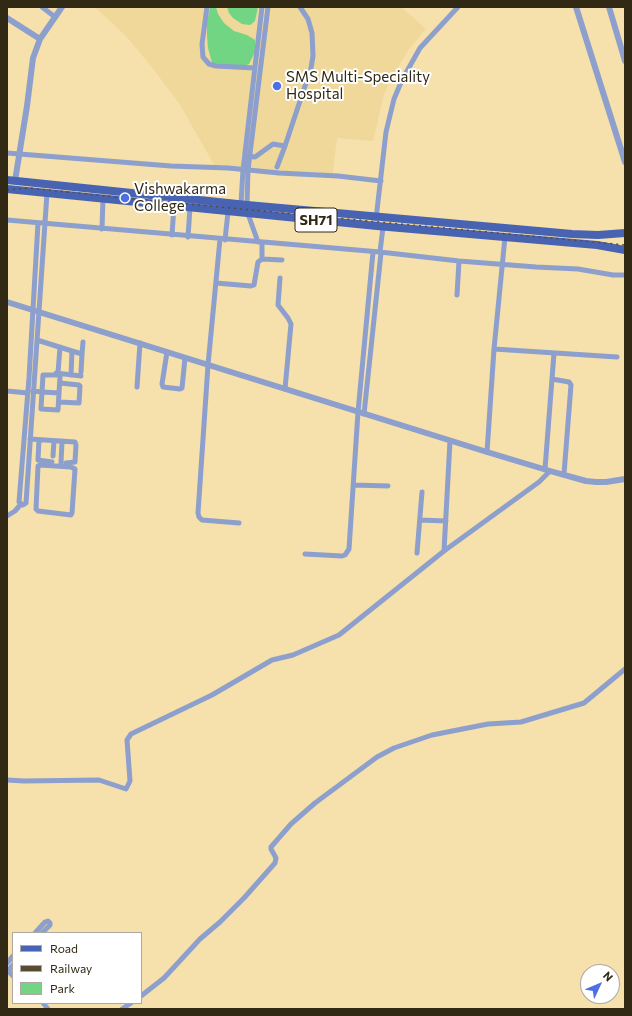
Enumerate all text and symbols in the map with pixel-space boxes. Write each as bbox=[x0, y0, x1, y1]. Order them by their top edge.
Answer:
place label: SMS Multi-Speciality Hospital bbox=[286, 68, 430, 103]
marker: SMS Multi-Speciality Hospital bbox=[271, 80, 283, 92]
place label: Vishwakarma College bbox=[134, 180, 226, 215]
marker: Vishwakarma College bbox=[119, 192, 131, 204]
road number: SH71 bbox=[295, 208, 337, 232]
legend bbox=[12, 932, 142, 1004]
text: Road bbox=[50, 941, 78, 955]
text: Railway bbox=[50, 961, 92, 975]
north arrow bbox=[580, 964, 620, 1004]
text: N bbox=[601, 969, 616, 983]
text: Park bbox=[50, 981, 75, 995]

